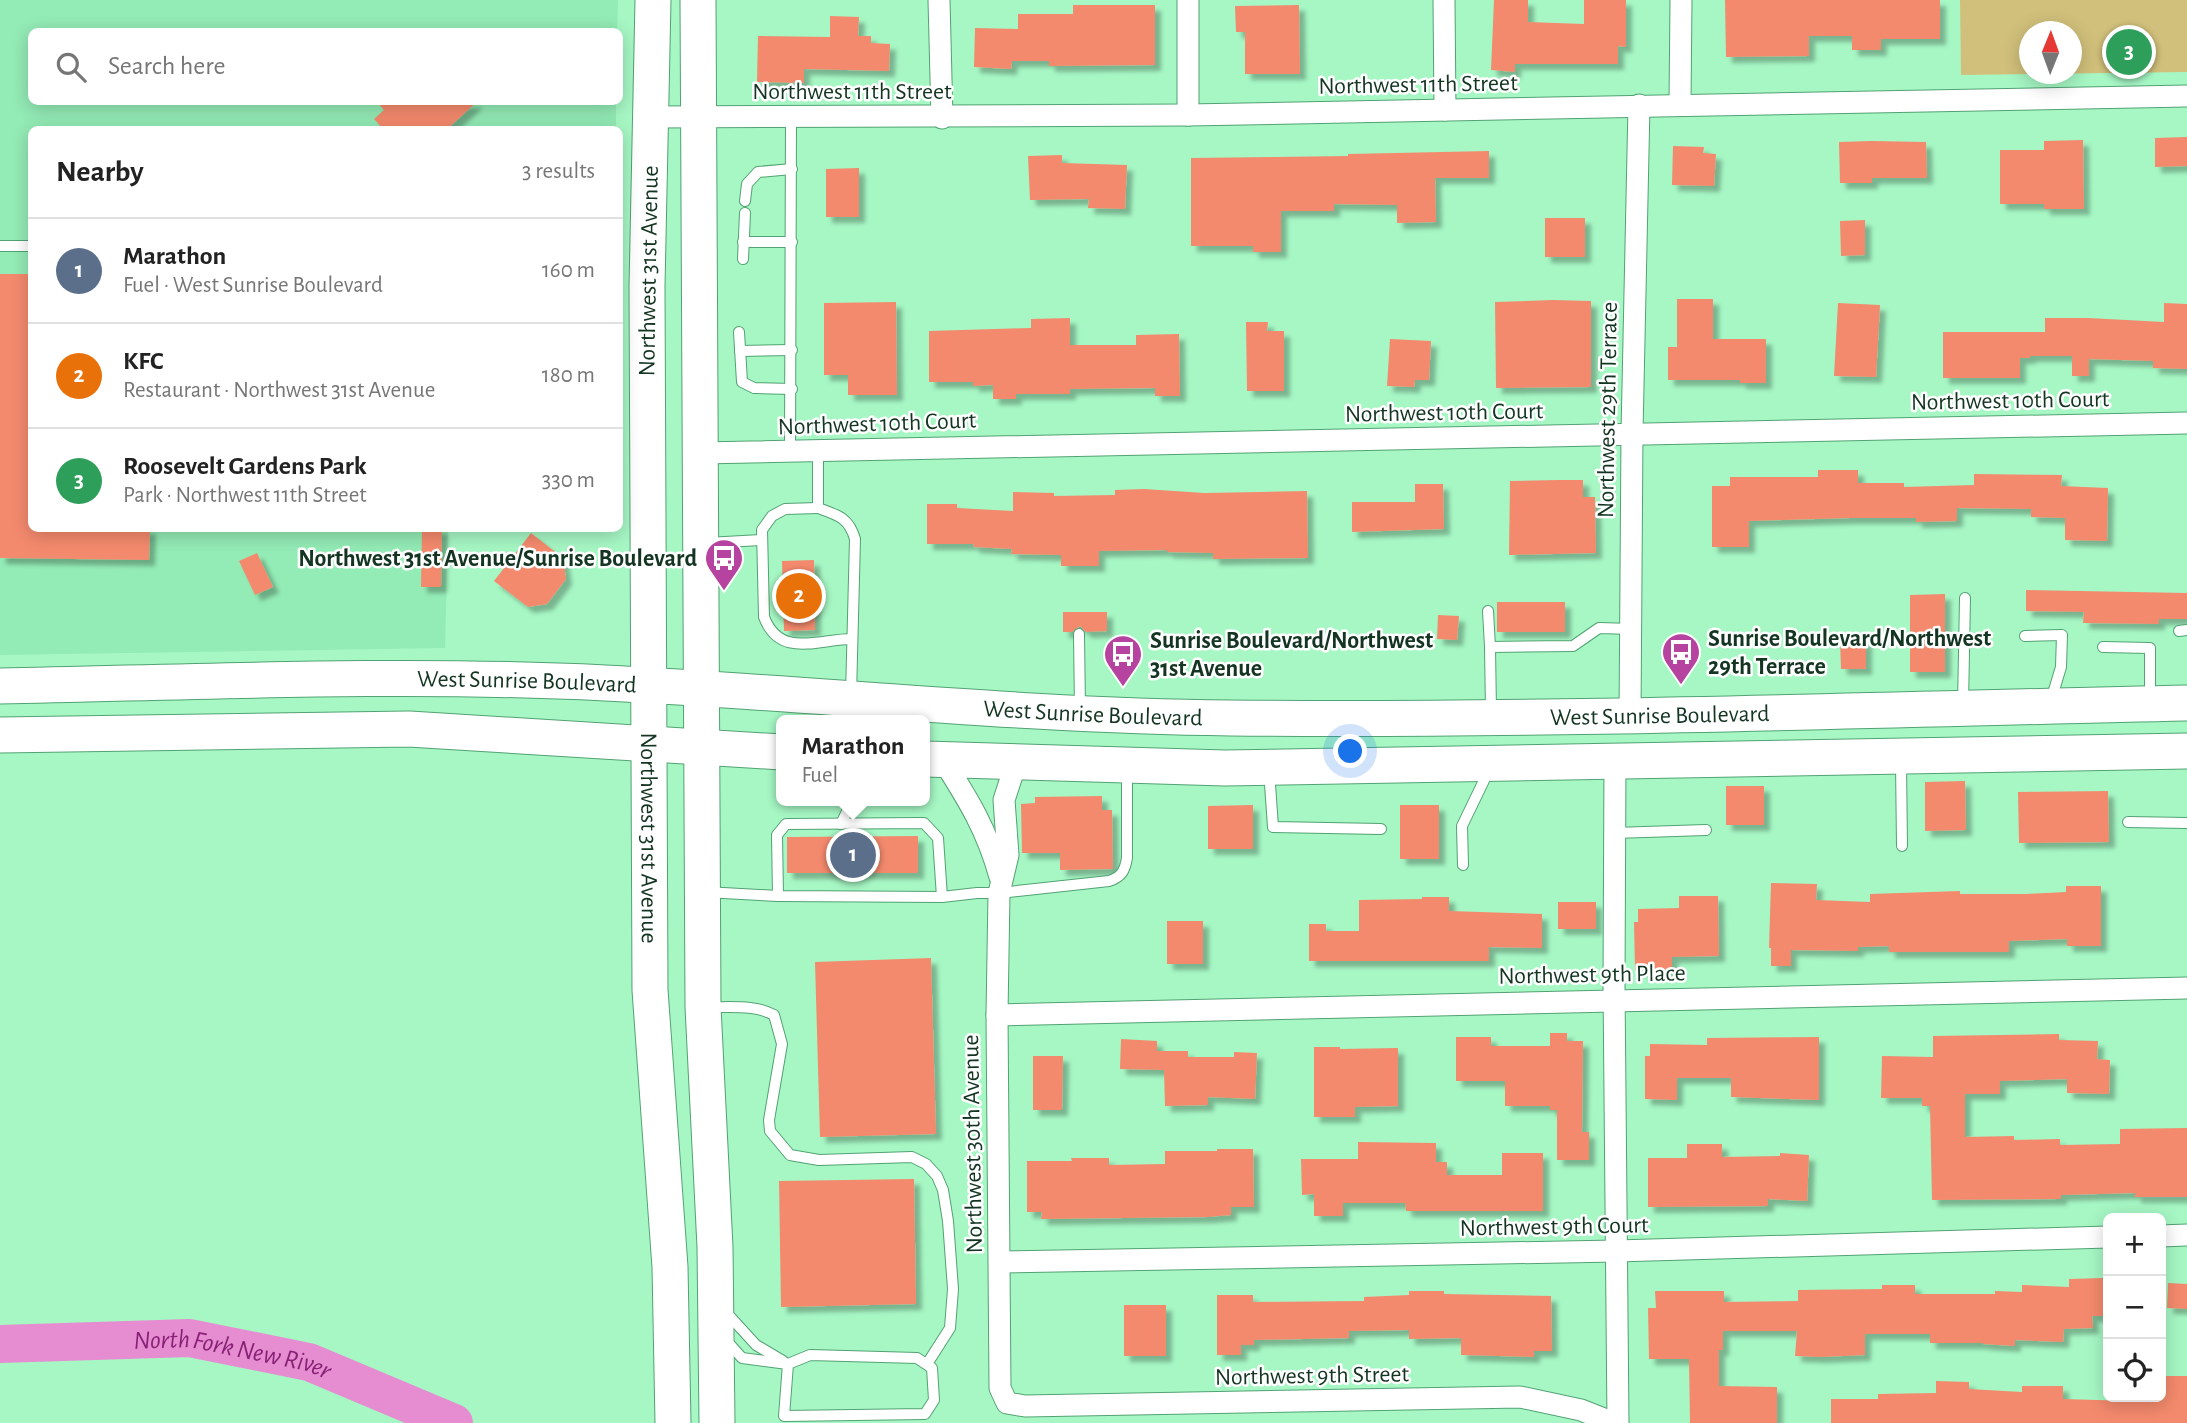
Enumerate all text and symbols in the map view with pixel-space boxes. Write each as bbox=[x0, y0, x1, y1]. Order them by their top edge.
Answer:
north arrow bbox=[2019, 21, 2082, 84]
pin: 3 bbox=[2106, 26, 2152, 78]
search box bbox=[28, 28, 623, 105]
icon: search bbox=[52, 48, 90, 86]
text: Search here bbox=[108, 53, 226, 79]
street label: Northwest 11th Street bbox=[1318, 71, 1518, 99]
street label: Northwest 11th Street bbox=[752, 80, 952, 104]
text: Nearby bbox=[56, 157, 144, 187]
text: 3 results bbox=[522, 160, 595, 183]
street label: Northwest 31st Avenue bbox=[635, 165, 663, 377]
text: Marathon bbox=[123, 243, 226, 269]
text: 1 bbox=[75, 259, 83, 282]
text: 160 m bbox=[542, 259, 595, 282]
text: Fuel · West Sunrise Boulevard bbox=[123, 274, 383, 297]
street label: Northwest 29th Terrace bbox=[1594, 302, 1622, 518]
text: KFC bbox=[123, 348, 163, 374]
text: 2 bbox=[74, 364, 84, 387]
text: 180 m bbox=[542, 364, 595, 387]
text: Restaurant · Northwest 31st Avenue bbox=[123, 379, 435, 402]
street label: Northwest 10th Court bbox=[1911, 387, 2110, 415]
street label: Northwest 10th Court bbox=[1345, 399, 1544, 427]
street label: Northwest 10th Court bbox=[777, 409, 977, 439]
text: Roosevelt Gardens Park bbox=[123, 453, 367, 479]
text: 3 bbox=[74, 469, 84, 492]
text: 330 m bbox=[542, 469, 595, 492]
text: Park · Northwest 11th Street bbox=[123, 484, 367, 507]
bus stop icon: Northwest 31st Avenue/Sunrise Boulevard bbox=[703, 537, 745, 592]
place label: Northwest 31st Avenue/Sunrise Boulevard bbox=[298, 547, 697, 571]
pin: 2 bbox=[776, 570, 822, 622]
place label: Sunrise Boulevard/Northwest 29th Terrace bbox=[1708, 627, 1991, 679]
place label: Sunrise Boulevard/Northwest 31st Avenue bbox=[1150, 629, 1433, 681]
bus stop icon: Sunrise Boulevard/Northwest 29th Terrace bbox=[1660, 631, 1702, 686]
bus stop icon: Sunrise Boulevard/Northwest 31st Avenue bbox=[1102, 633, 1144, 688]
street label: West Sunrise Boulevard bbox=[417, 667, 637, 698]
street label: West Sunrise Boulevard bbox=[982, 697, 1203, 731]
street label: West Sunrise Boulevard bbox=[1550, 702, 1770, 730]
popup bbox=[776, 715, 930, 806]
street label: Northwest 31st Avenue bbox=[636, 732, 661, 944]
text: Marathon bbox=[801, 733, 905, 759]
your location bbox=[1333, 734, 1367, 768]
text: Fuel bbox=[801, 764, 838, 787]
pin: 1 bbox=[830, 829, 876, 881]
street label: Northwest 9th Place bbox=[1498, 961, 1686, 989]
street label: Northwest 30th Avenue bbox=[959, 1034, 987, 1254]
street label: Northwest 9th Court bbox=[1459, 1213, 1649, 1241]
map controls bbox=[2103, 1213, 2166, 1402]
button: + bbox=[2103, 1213, 2166, 1276]
button: − bbox=[2103, 1276, 2166, 1339]
water label: North Fork New River bbox=[133, 1326, 336, 1384]
button: locate bbox=[2103, 1339, 2166, 1402]
street label: Northwest 9th Street bbox=[1215, 1362, 1410, 1390]

